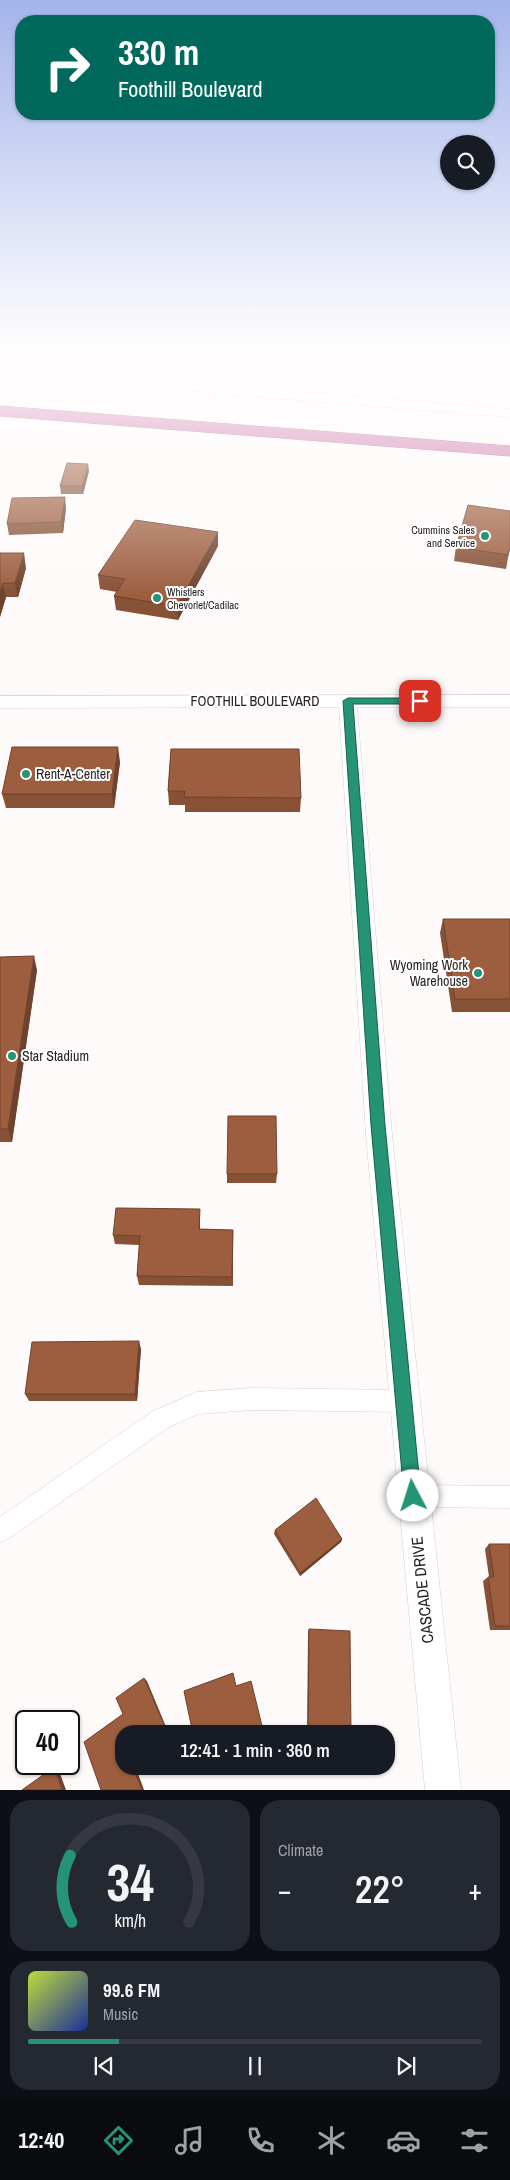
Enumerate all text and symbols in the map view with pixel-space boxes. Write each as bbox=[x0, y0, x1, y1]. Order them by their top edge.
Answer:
text: 330 m bbox=[118, 29, 199, 76]
icon: right bbox=[35, 35, 100, 100]
text: Foothill Boulevard bbox=[118, 74, 263, 104]
map controls bbox=[440, 135, 495, 190]
button: search bbox=[440, 135, 495, 190]
place label: Cummins Sales and Service bbox=[411, 523, 475, 550]
marker: Cummins Sales and Service bbox=[479, 530, 491, 542]
place label: Whistlers Chevorlet/Cadilac bbox=[167, 585, 239, 612]
marker: Whistlers Chevorlet/Cadilac bbox=[151, 592, 163, 604]
pin bbox=[399, 680, 441, 722]
icon: arrive bbox=[406, 687, 434, 715]
street label: FOOTHILL BOULEVARD bbox=[191, 692, 319, 710]
place label: Rent-A-Center bbox=[36, 765, 110, 783]
marker: Rent-A-Center bbox=[20, 768, 32, 780]
place label: Wyoming Work Warehouse bbox=[390, 956, 468, 990]
marker: Wyoming Work Warehouse bbox=[472, 967, 484, 979]
place label: Star Stadium bbox=[22, 1047, 89, 1065]
marker: Star Stadium bbox=[6, 1050, 18, 1062]
position arrow bbox=[386, 1469, 438, 1521]
street label: CASCADE DRIVE bbox=[405, 1536, 439, 1644]
speed limit sign: 40 bbox=[15, 1710, 80, 1775]
text: 12:41 · 1 min · 360 m bbox=[180, 1737, 330, 1763]
text: Climate bbox=[278, 1839, 323, 1861]
text: 34 bbox=[106, 1847, 154, 1917]
text: 22° bbox=[355, 1864, 405, 1915]
text: − bbox=[278, 1871, 291, 1909]
text: + bbox=[469, 1871, 482, 1909]
text: km/h bbox=[114, 1909, 146, 1933]
text: 99.6 FM bbox=[103, 1977, 160, 2003]
text: Music bbox=[103, 2003, 138, 2025]
icon: previous bbox=[90, 2052, 118, 2080]
icon: pause bbox=[241, 2052, 269, 2080]
icon: next bbox=[392, 2052, 420, 2080]
icon: directions bbox=[101, 2123, 136, 2158]
icon: music bbox=[172, 2123, 207, 2158]
icon: phone bbox=[243, 2123, 278, 2158]
icon: climate bbox=[314, 2123, 349, 2158]
icon: car bbox=[386, 2123, 421, 2158]
icon: filters bbox=[457, 2123, 492, 2158]
text: 12:40 bbox=[18, 2125, 64, 2155]

